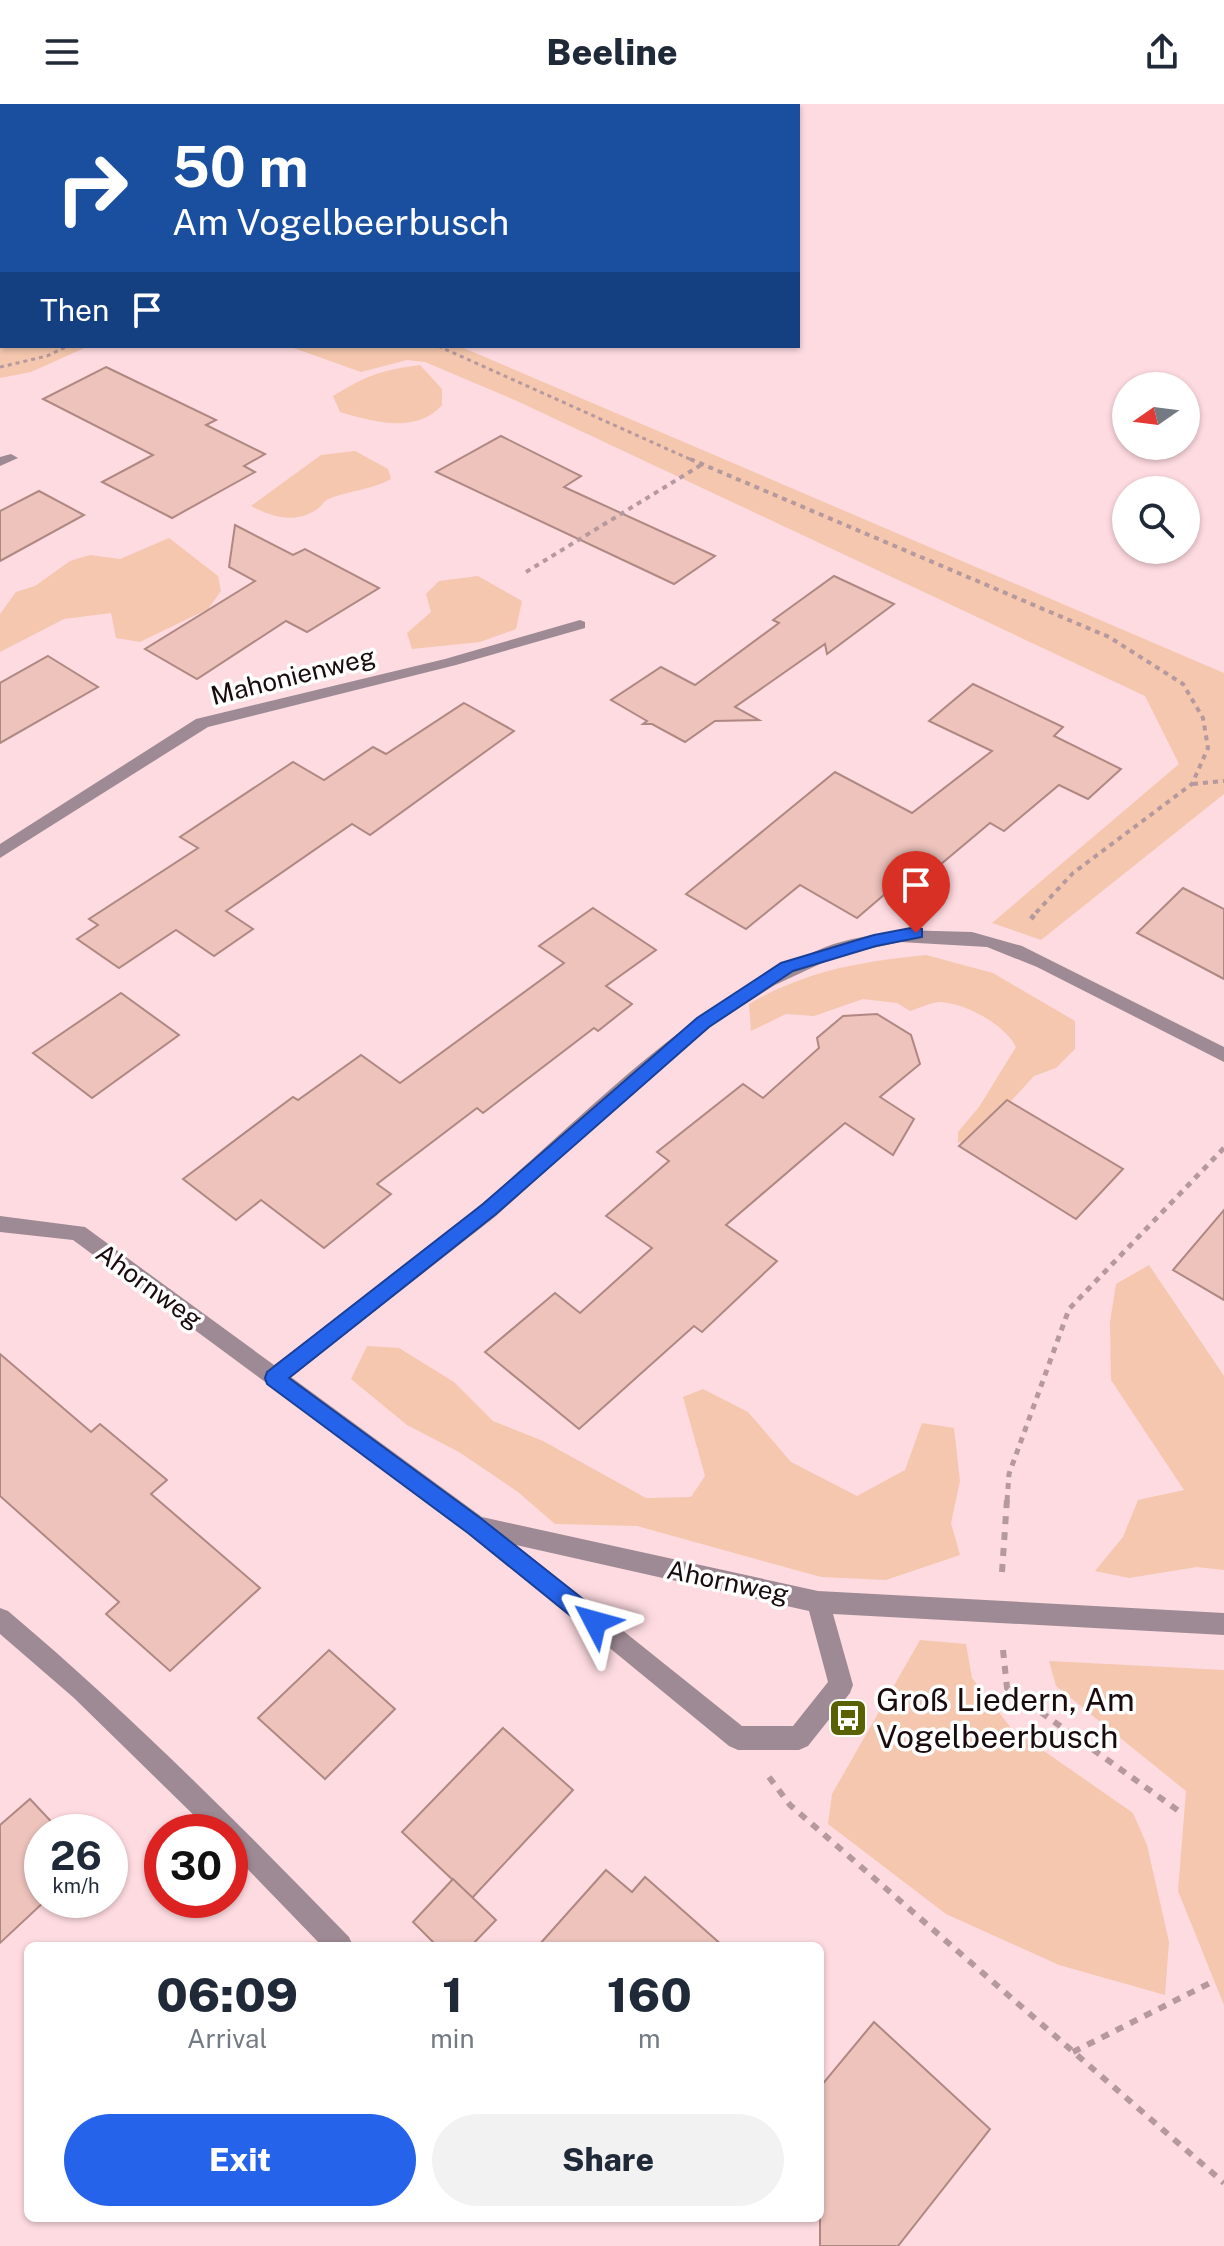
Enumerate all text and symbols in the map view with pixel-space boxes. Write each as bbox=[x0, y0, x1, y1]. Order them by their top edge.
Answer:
icon: menu bbox=[40, 30, 84, 74]
icon: share bbox=[1140, 30, 1184, 74]
text: Beeline bbox=[546, 31, 678, 73]
text: 50 m bbox=[172, 134, 309, 200]
icon: right bbox=[40, 136, 144, 240]
text: Am Vogelbeerbusch bbox=[172, 201, 509, 243]
icon: arrive bbox=[125, 288, 169, 332]
text: Then bbox=[40, 292, 109, 328]
north arrow bbox=[1112, 372, 1200, 460]
map controls bbox=[1112, 372, 1200, 564]
button: search bbox=[1112, 476, 1200, 564]
street label: Mahonienweg bbox=[207, 640, 378, 711]
pin bbox=[882, 851, 950, 933]
icon: arrive bbox=[894, 863, 938, 907]
street label: Ahornweg bbox=[90, 1237, 208, 1334]
street label: Ahornweg bbox=[664, 1553, 792, 1610]
position arrow bbox=[553, 1580, 637, 1664]
place label: Groß Liedern, Am Vogelbeerbusch bbox=[876, 1681, 1135, 1755]
bus stop icon: Groß Liedern, Am Vogelbeerbusch bbox=[827, 1697, 869, 1739]
speed limit sign: 30 bbox=[144, 1814, 248, 1918]
text: 26 bbox=[50, 1832, 102, 1879]
text: km/h bbox=[52, 1874, 100, 1898]
text: 06:09 bbox=[156, 1966, 298, 2023]
text: 1 bbox=[442, 1966, 463, 2023]
text: 160 bbox=[607, 1966, 692, 2023]
text: Arrival bbox=[187, 2023, 267, 2054]
text: min bbox=[430, 2023, 474, 2054]
text: m bbox=[638, 2023, 660, 2054]
button: Exit bbox=[64, 2114, 416, 2206]
button: Share bbox=[432, 2114, 784, 2206]

